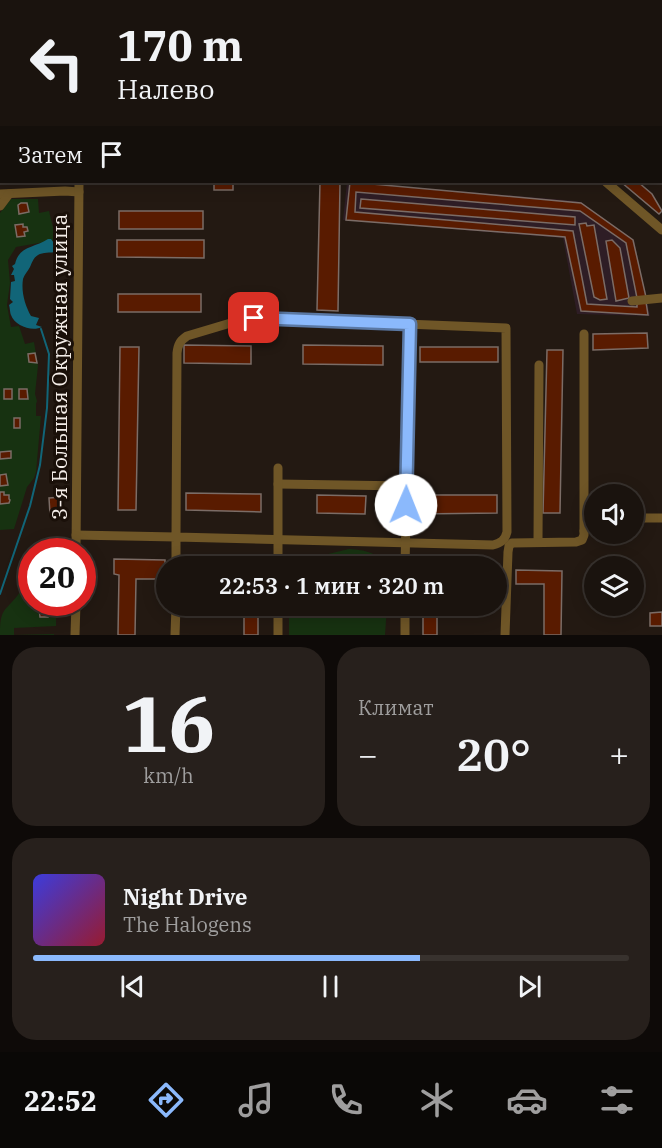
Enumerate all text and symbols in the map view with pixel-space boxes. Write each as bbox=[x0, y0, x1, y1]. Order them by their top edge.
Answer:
text: 170 m bbox=[117, 18, 243, 73]
icon: left bbox=[18, 24, 96, 102]
text: Налево bbox=[117, 71, 214, 106]
icon: arrive bbox=[95, 138, 128, 171]
text: Затем bbox=[18, 140, 83, 169]
street label: 3-я Большая Окружная улица bbox=[45, 214, 73, 520]
pin bbox=[228, 292, 279, 343]
icon: arrive bbox=[237, 301, 270, 334]
position arrow bbox=[374, 473, 438, 537]
map controls bbox=[584, 484, 644, 616]
button: sound bbox=[584, 484, 644, 544]
speed limit sign: 20 bbox=[18, 538, 96, 616]
button: layers bbox=[584, 556, 644, 616]
text: 22:53 · 1 мин · 320 m bbox=[219, 571, 444, 600]
text: 16 bbox=[122, 672, 215, 773]
text: Климат bbox=[358, 694, 434, 721]
text: 20° bbox=[456, 725, 531, 783]
text: − bbox=[358, 733, 378, 776]
text: + bbox=[609, 733, 629, 776]
text: km/h bbox=[143, 762, 194, 789]
text: Night Drive bbox=[123, 882, 248, 911]
text: The Halogens bbox=[123, 911, 252, 938]
icon: previous bbox=[116, 970, 149, 1003]
icon: pause bbox=[314, 970, 347, 1003]
icon: next bbox=[513, 970, 546, 1003]
icon: directions bbox=[145, 1079, 187, 1121]
icon: music bbox=[235, 1079, 277, 1121]
icon: phone bbox=[325, 1079, 367, 1121]
icon: climate bbox=[416, 1079, 458, 1121]
icon: car bbox=[506, 1079, 548, 1121]
icon: filters bbox=[596, 1079, 638, 1121]
text: 22:52 bbox=[24, 1083, 97, 1118]

